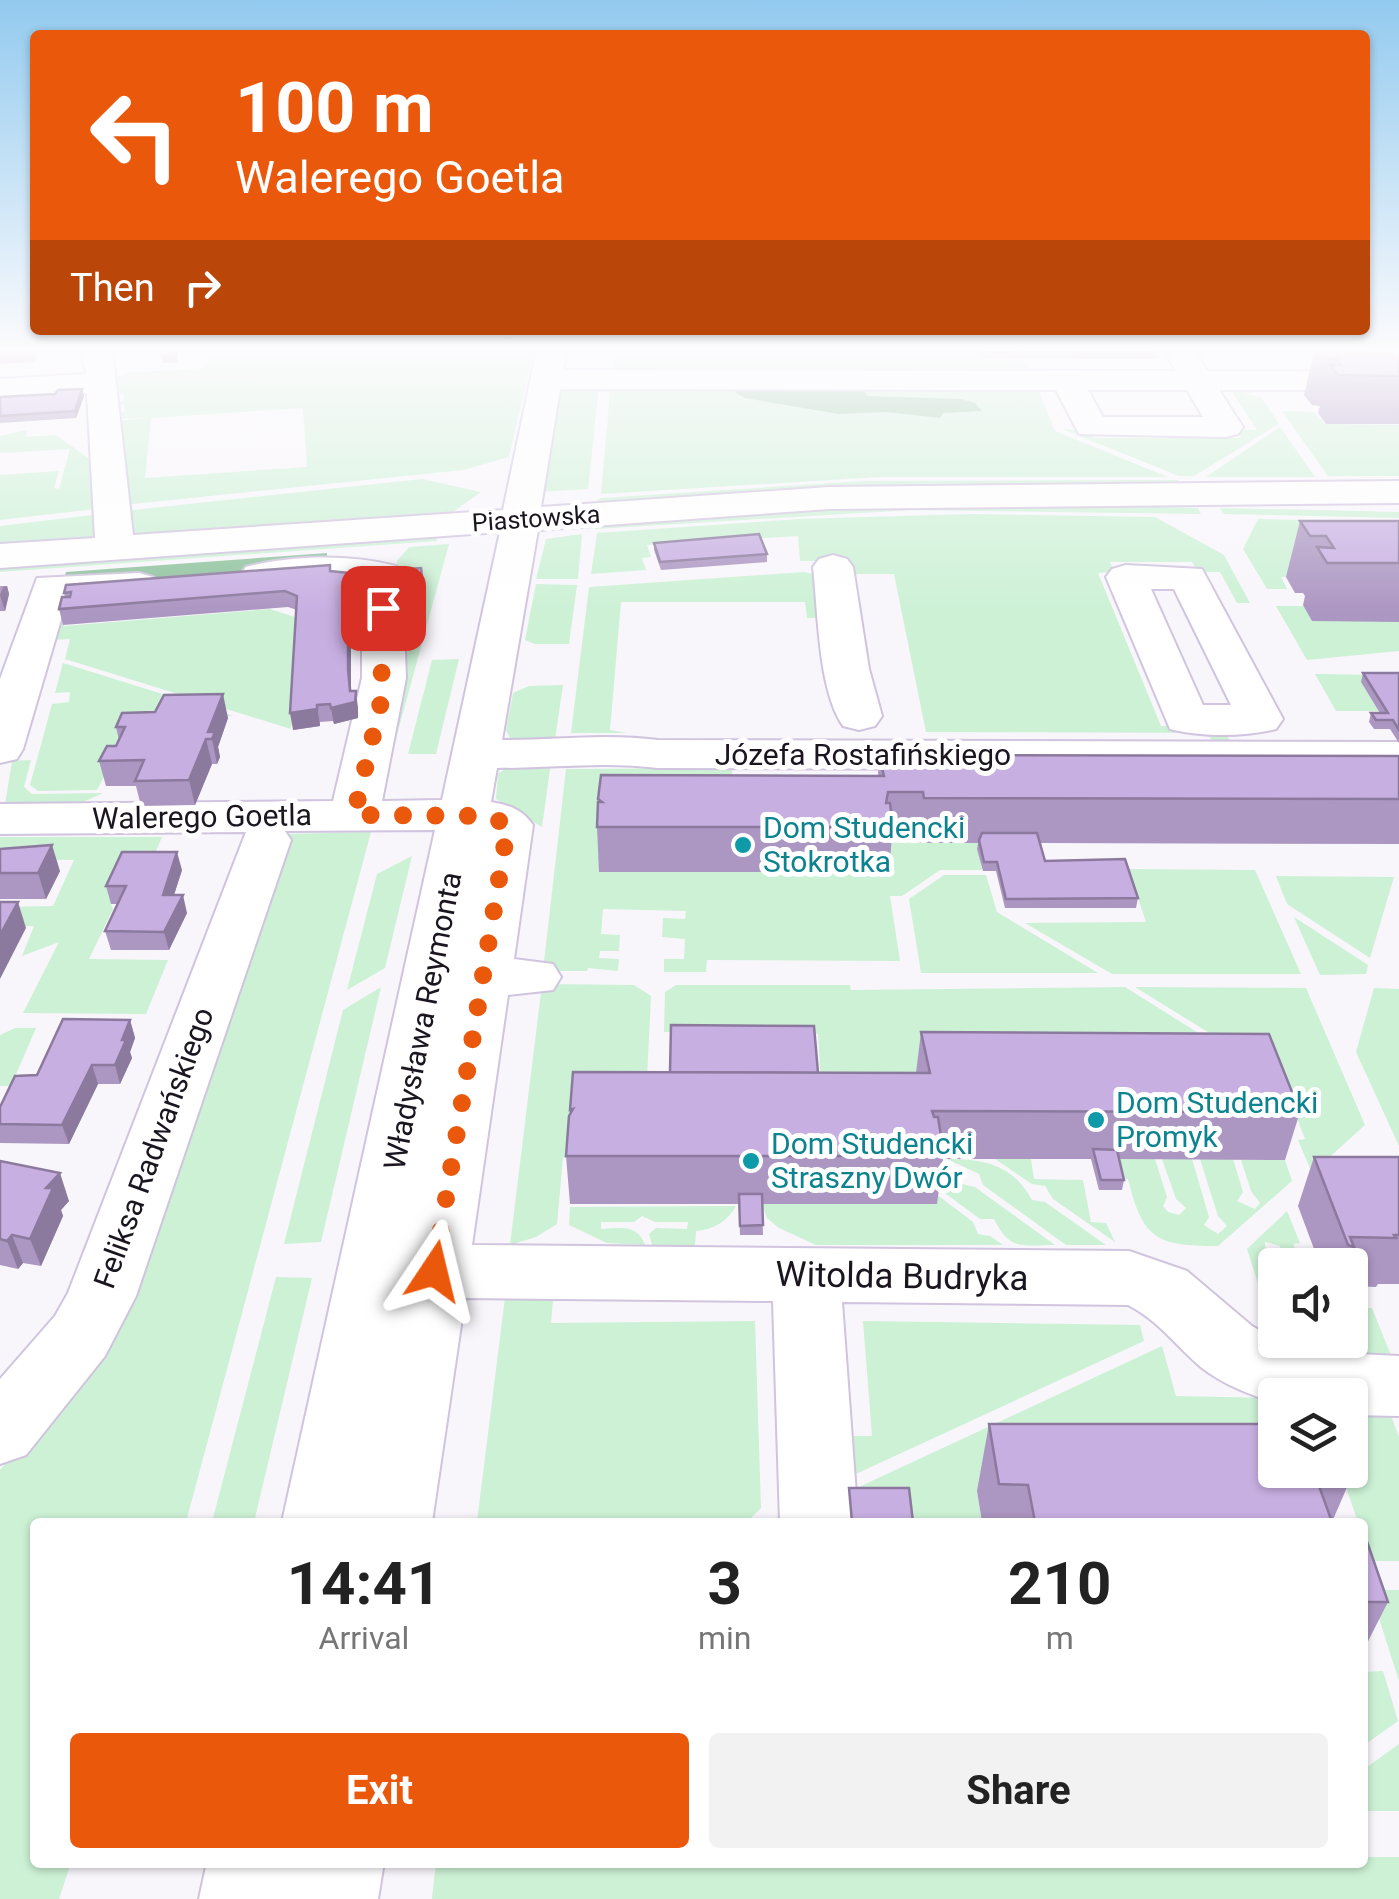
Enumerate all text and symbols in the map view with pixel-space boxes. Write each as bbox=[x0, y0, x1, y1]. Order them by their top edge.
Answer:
text: 100 m bbox=[235, 67, 434, 149]
icon: left bbox=[70, 70, 200, 200]
text: Walerego Goetla bbox=[235, 151, 565, 204]
icon: right bbox=[175, 260, 230, 315]
text: Then bbox=[70, 266, 155, 310]
street label: Piastowska bbox=[471, 500, 601, 537]
pin bbox=[341, 566, 426, 651]
icon: arrive bbox=[356, 581, 411, 636]
street label: Józefa Rostafińskiego bbox=[715, 737, 1011, 772]
street label: Walerego Goetla bbox=[92, 797, 312, 836]
place label: Dom Studencki Stokrotka bbox=[763, 810, 965, 879]
marker: Dom Studencki Stokrotka bbox=[732, 834, 754, 856]
street label: Władysława Reymonta bbox=[376, 869, 469, 1173]
street label: Feliksa Radwańskiego bbox=[86, 1003, 221, 1293]
place label: Dom Studencki Promyk bbox=[1116, 1085, 1318, 1154]
marker: Dom Studencki Promyk bbox=[1085, 1109, 1107, 1131]
place label: Dom Studencki Straszny Dwór bbox=[771, 1126, 973, 1195]
marker: Dom Studencki Straszny Dwór bbox=[740, 1150, 762, 1172]
position arrow bbox=[382, 1219, 486, 1323]
map controls bbox=[1258, 1248, 1368, 1488]
button: sound bbox=[1258, 1248, 1368, 1358]
street label: Witolda Budryka bbox=[775, 1254, 1029, 1299]
button: layers bbox=[1258, 1378, 1368, 1488]
text: 14:41 bbox=[287, 1548, 441, 1619]
text: 3 bbox=[707, 1548, 742, 1619]
text: 210 bbox=[1008, 1548, 1111, 1619]
text: Arrival bbox=[319, 1619, 409, 1657]
text: min bbox=[698, 1619, 751, 1657]
text: m bbox=[1046, 1619, 1074, 1657]
button: Exit bbox=[70, 1733, 689, 1848]
button: Share bbox=[709, 1733, 1328, 1848]

